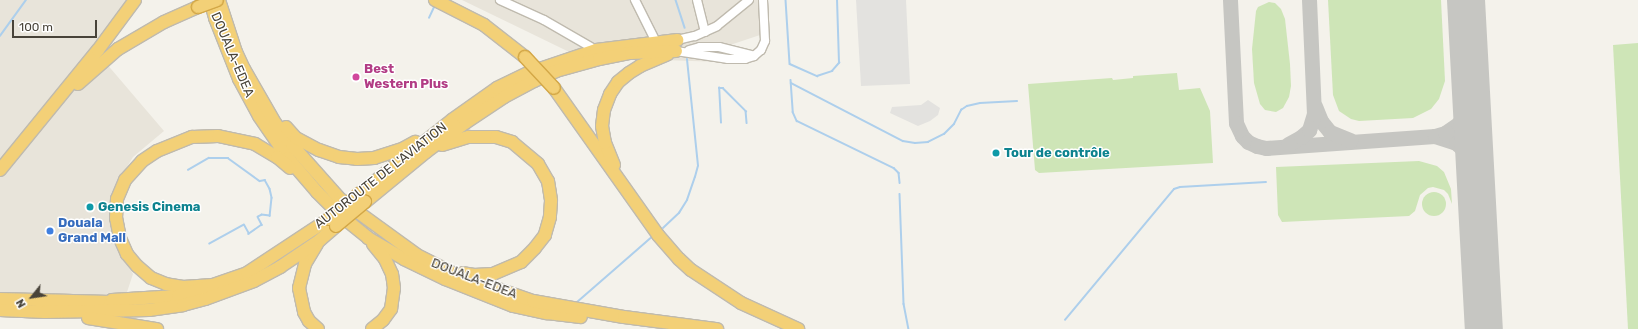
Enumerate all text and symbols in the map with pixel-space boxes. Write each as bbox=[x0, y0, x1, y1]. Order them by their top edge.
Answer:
street label: DOUALA-EDEA bbox=[207, 10, 257, 100]
scale bar bbox=[14, 12, 99, 38]
text: 100 m bbox=[19, 20, 53, 34]
place label: Best Western Plus bbox=[364, 62, 448, 93]
marker: Best Western Plus bbox=[351, 72, 361, 82]
street label: AUTOROUTE DE L'AVIATION bbox=[312, 120, 450, 232]
place label: Tour de contrôle bbox=[1004, 145, 1110, 161]
marker: Tour de contrôle bbox=[991, 148, 1001, 158]
place label: Genesis Cinema bbox=[98, 199, 201, 215]
marker: Genesis Cinema bbox=[85, 202, 95, 212]
place label: Douala Grand Mall bbox=[58, 216, 126, 247]
marker: Douala Grand Mall bbox=[45, 226, 55, 236]
street label: DOUALA-EDEA bbox=[429, 255, 519, 303]
north arrow bbox=[12, 277, 52, 317]
text: N bbox=[14, 297, 29, 310]

